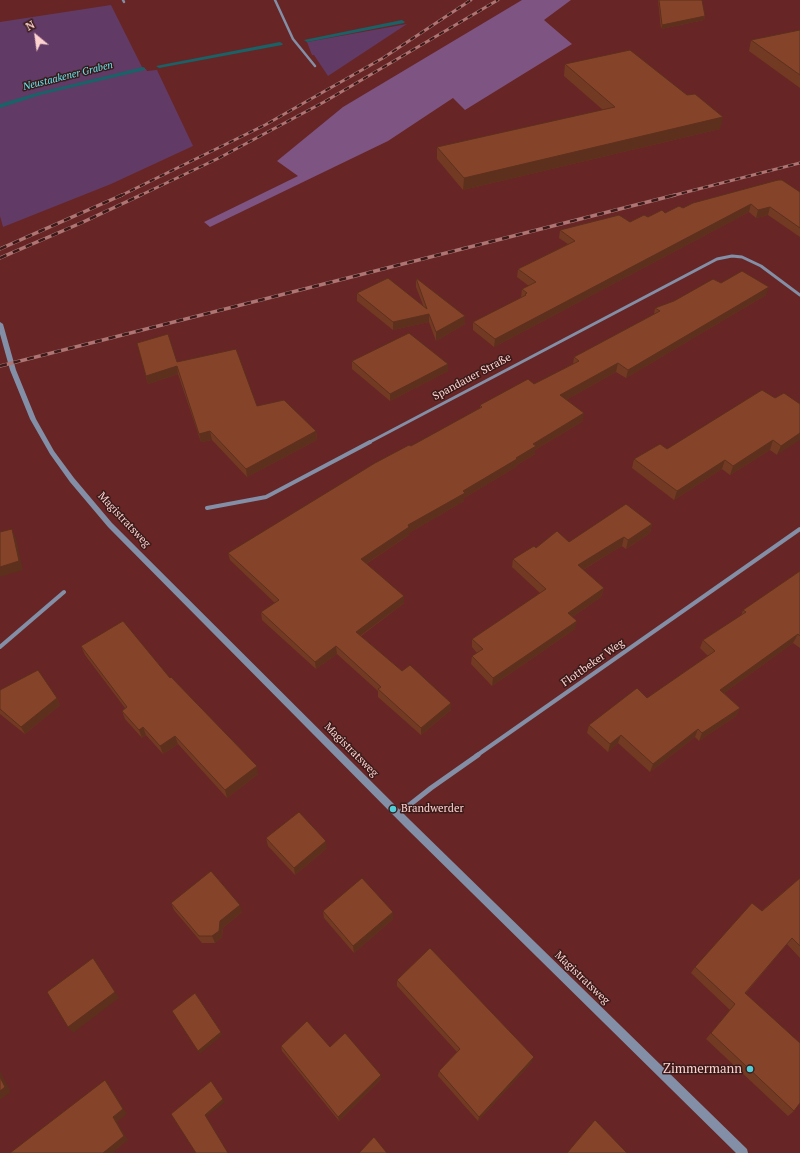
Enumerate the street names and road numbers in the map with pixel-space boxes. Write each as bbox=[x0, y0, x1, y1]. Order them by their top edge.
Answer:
street label: Spandauer Straße bbox=[431, 351, 513, 403]
street label: Magistratsweg bbox=[95, 490, 153, 550]
street label: Flottbeker Weg bbox=[559, 636, 627, 690]
street label: Magistratsweg bbox=[321, 720, 381, 780]
street label: Magistratsweg bbox=[552, 949, 612, 1007]

